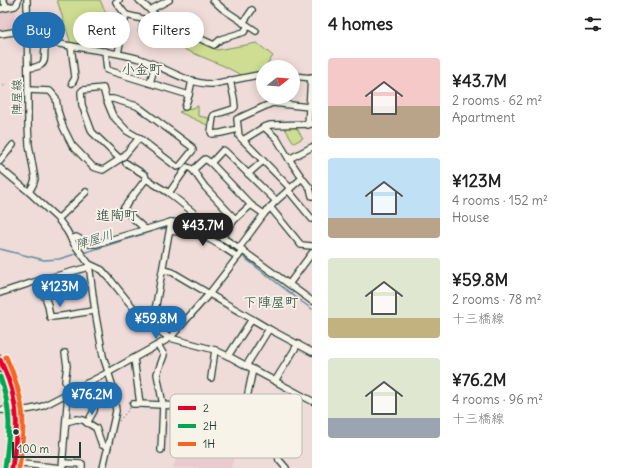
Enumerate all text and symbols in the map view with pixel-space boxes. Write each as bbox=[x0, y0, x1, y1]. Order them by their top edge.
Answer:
chip: Buy bbox=[12, 12, 65, 48]
chip: Rent bbox=[73, 12, 130, 48]
chip: Filters bbox=[138, 12, 204, 48]
text: 4 homes bbox=[328, 13, 393, 35]
icon: filters bbox=[582, 13, 604, 35]
district label: 小金町 bbox=[121, 60, 163, 78]
north arrow bbox=[256, 60, 300, 104]
map controls bbox=[256, 60, 300, 104]
text: ¥43.7M bbox=[452, 70, 507, 92]
icon: home bbox=[360, 74, 408, 122]
street label: 陣屋線 bbox=[9, 79, 24, 115]
text: 2 rooms · 62 m² bbox=[452, 92, 542, 109]
text: Apartment bbox=[452, 109, 515, 126]
text: ¥123M bbox=[452, 170, 501, 192]
icon: home bbox=[360, 174, 408, 222]
text: 4 rooms · 152 m² bbox=[452, 192, 548, 209]
district label: 進陶町 bbox=[96, 206, 138, 224]
text: House bbox=[452, 209, 489, 226]
pin: ¥43.7M bbox=[170, 213, 236, 247]
text: ¥43.7M bbox=[182, 217, 224, 234]
water label: 陣屋川 bbox=[73, 226, 115, 253]
text: ¥59.8M bbox=[452, 269, 508, 291]
pin: ¥123M bbox=[32, 274, 88, 308]
icon: home bbox=[360, 274, 408, 322]
text: ¥123M bbox=[41, 278, 79, 295]
text: 2 rooms · 78 m² bbox=[452, 291, 542, 308]
district label: 下陣屋町 bbox=[243, 293, 299, 311]
pin: ¥59.8M bbox=[123, 306, 189, 340]
text: ¥59.8M bbox=[134, 310, 178, 327]
text: 十三橋線 bbox=[452, 310, 504, 327]
text: ¥76.2M bbox=[452, 369, 507, 391]
icon: home bbox=[360, 374, 408, 422]
pin: ¥76.2M bbox=[59, 382, 125, 416]
text: ¥76.2M bbox=[71, 386, 113, 403]
text: 4 rooms · 96 m² bbox=[452, 391, 543, 408]
legend bbox=[170, 394, 302, 458]
text: 2 bbox=[203, 401, 209, 415]
text: 十三橋線 bbox=[452, 410, 504, 427]
text: 2H bbox=[203, 419, 217, 433]
unlabelled marker bbox=[11, 427, 21, 437]
text: 1H bbox=[203, 437, 215, 451]
scale bar bbox=[12, 440, 81, 459]
text: 100 m bbox=[18, 442, 49, 456]

